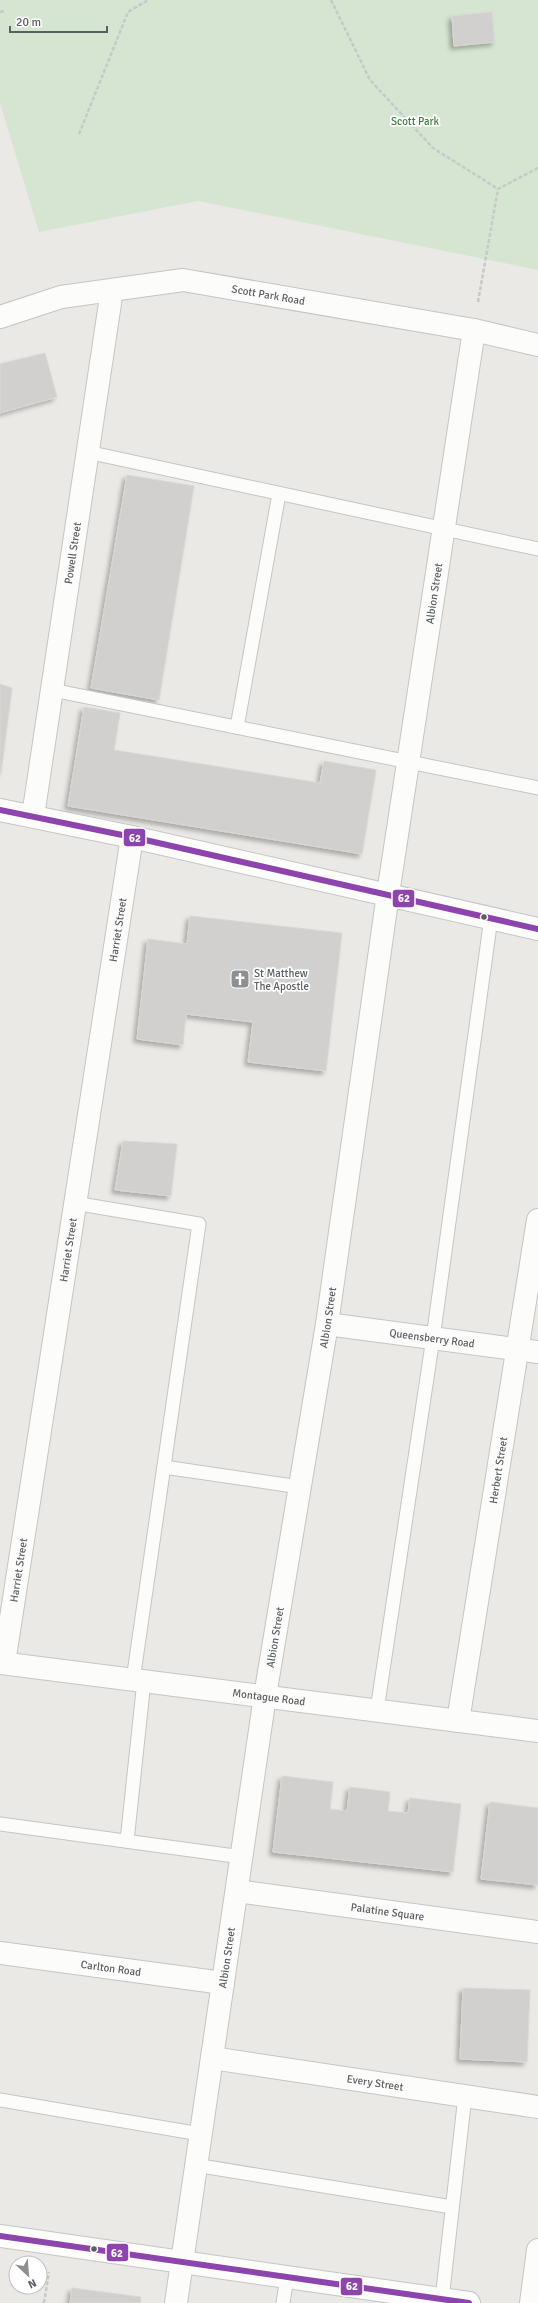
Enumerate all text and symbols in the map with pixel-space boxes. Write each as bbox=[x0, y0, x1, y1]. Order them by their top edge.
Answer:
scale bar bbox=[10, 8, 107, 34]
text: 20 m bbox=[16, 15, 41, 30]
park label: Scott Park bbox=[391, 115, 440, 128]
street label: Scott Park Road bbox=[231, 282, 306, 307]
street label: Powell Street bbox=[61, 521, 84, 585]
street label: Albion Street bbox=[423, 562, 445, 625]
line badge: 62 bbox=[123, 828, 146, 847]
text: 62 bbox=[129, 832, 141, 845]
line badge: 62 bbox=[392, 889, 415, 908]
text: 62 bbox=[398, 892, 410, 905]
street label: Harriet Street bbox=[106, 897, 129, 963]
unlabelled marker bbox=[479, 912, 489, 922]
place label: St Matthew The Apostle bbox=[254, 967, 309, 993]
church icon: St Matthew The Apostle bbox=[229, 968, 251, 990]
street label: Harriet Street bbox=[57, 1217, 79, 1283]
street label: Albion Street bbox=[317, 1286, 339, 1349]
street label: Queensberry Road bbox=[389, 1326, 476, 1350]
street label: Herbert Street bbox=[486, 1436, 510, 1505]
street label: Harriet Street bbox=[7, 1537, 30, 1603]
street label: Albion Street bbox=[263, 1606, 286, 1669]
street label: Montague Road bbox=[232, 1686, 306, 1708]
street label: Palatine Square bbox=[350, 1900, 425, 1923]
street label: Albion Street bbox=[216, 1926, 238, 1989]
street label: Carlton Road bbox=[80, 1957, 142, 1978]
street label: Every Street bbox=[346, 2072, 404, 2093]
line badge: 62 bbox=[106, 2243, 129, 2262]
unlabelled marker bbox=[89, 2244, 99, 2254]
text: 62 bbox=[111, 2247, 123, 2260]
north arrow bbox=[8, 2255, 48, 2295]
text: N bbox=[26, 2276, 38, 2291]
line badge: 62 bbox=[340, 2277, 363, 2296]
text: 62 bbox=[346, 2280, 358, 2293]

